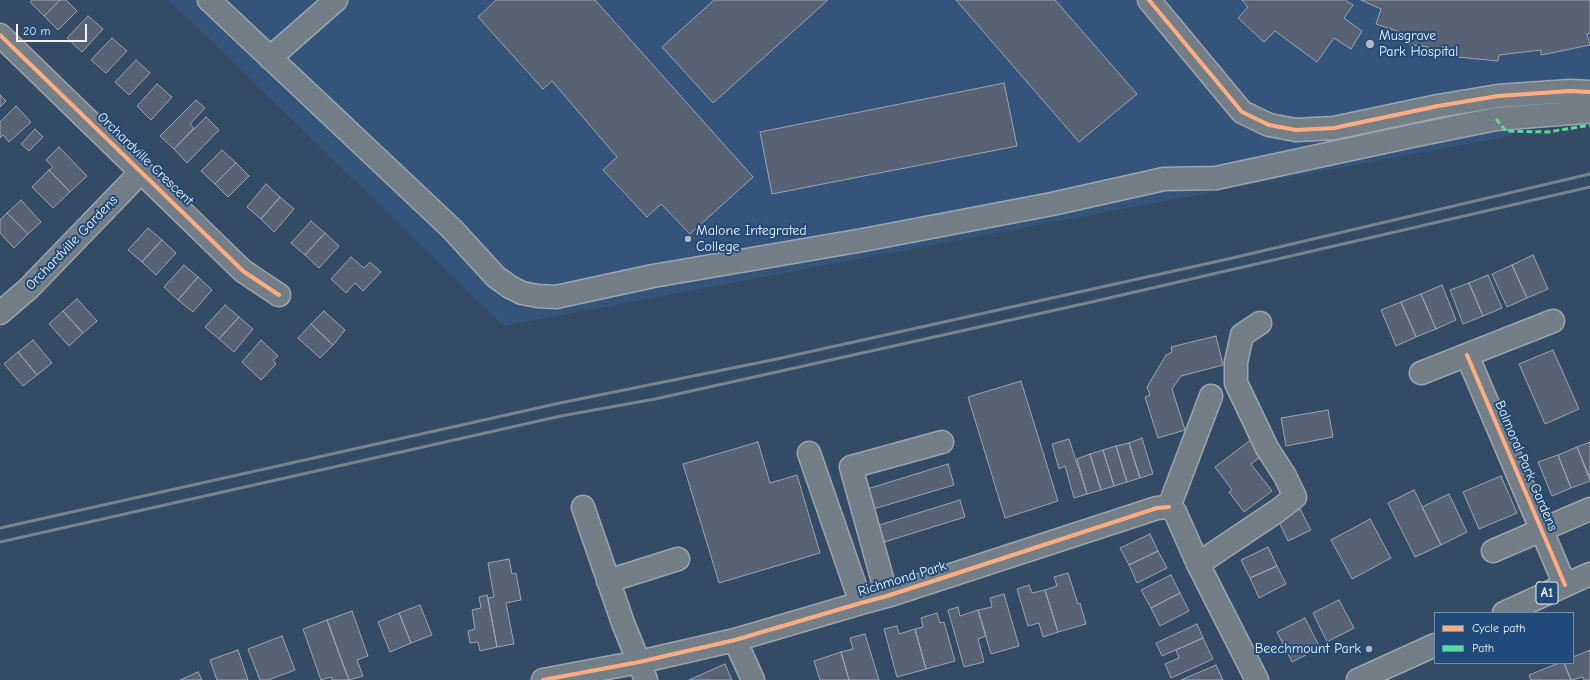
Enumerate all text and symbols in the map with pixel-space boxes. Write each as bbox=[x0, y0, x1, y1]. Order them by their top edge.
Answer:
scale bar bbox=[18, 16, 89, 42]
text: 20 m bbox=[23, 24, 51, 38]
place label: Musgrave Park Hospital bbox=[1379, 28, 1458, 60]
marker: Musgrave Park Hospital bbox=[1364, 38, 1376, 50]
street label: Orchardville Crescent bbox=[93, 109, 197, 209]
street label: Orchardville Gardens bbox=[22, 192, 122, 294]
place label: Malone Integrated College bbox=[696, 223, 807, 256]
marker: Malone Integrated College bbox=[683, 234, 693, 244]
street label: Balmoral Park Gardens bbox=[1491, 398, 1561, 534]
street label: Richmond Park bbox=[856, 558, 948, 600]
road number: A1 bbox=[1536, 582, 1558, 604]
legend bbox=[1434, 612, 1574, 664]
text: Cycle path bbox=[1472, 621, 1525, 635]
place label: Beechmount Park bbox=[1255, 641, 1361, 657]
text: Path bbox=[1472, 641, 1494, 655]
marker: Beechmount Park bbox=[1364, 644, 1374, 654]

